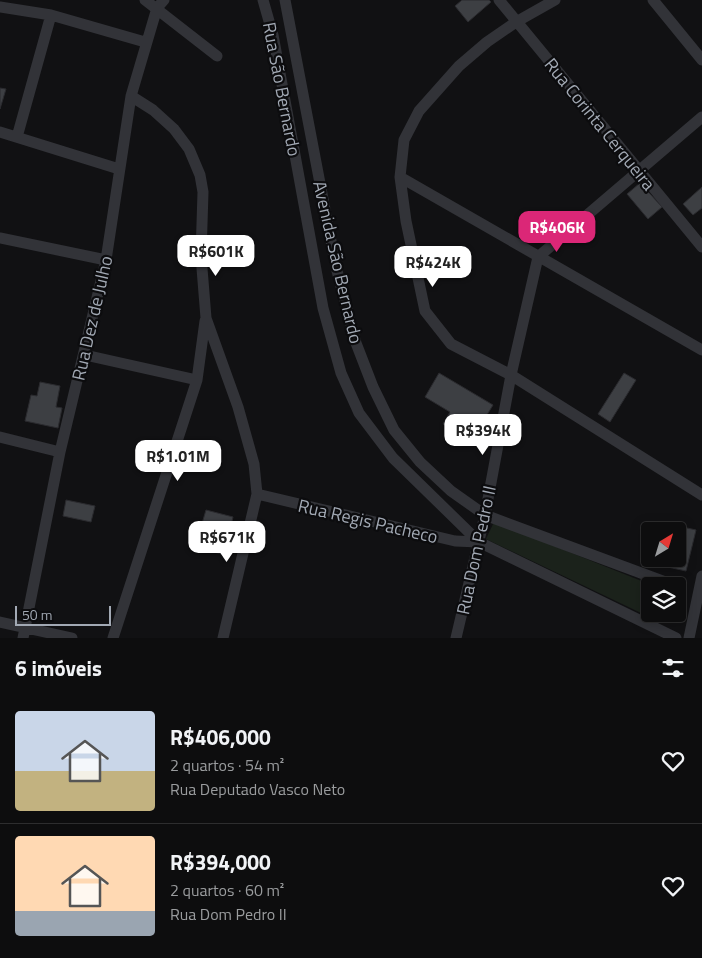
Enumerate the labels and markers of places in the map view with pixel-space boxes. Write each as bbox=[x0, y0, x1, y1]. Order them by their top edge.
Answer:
pin: R$406K bbox=[516, 210, 598, 253]
pin: R$601K bbox=[175, 234, 257, 277]
pin: R$424K bbox=[392, 246, 474, 288]
pin: R$394K bbox=[442, 414, 524, 456]
pin: R$1.01M bbox=[132, 440, 224, 482]
pin: R$671K bbox=[186, 520, 268, 563]

